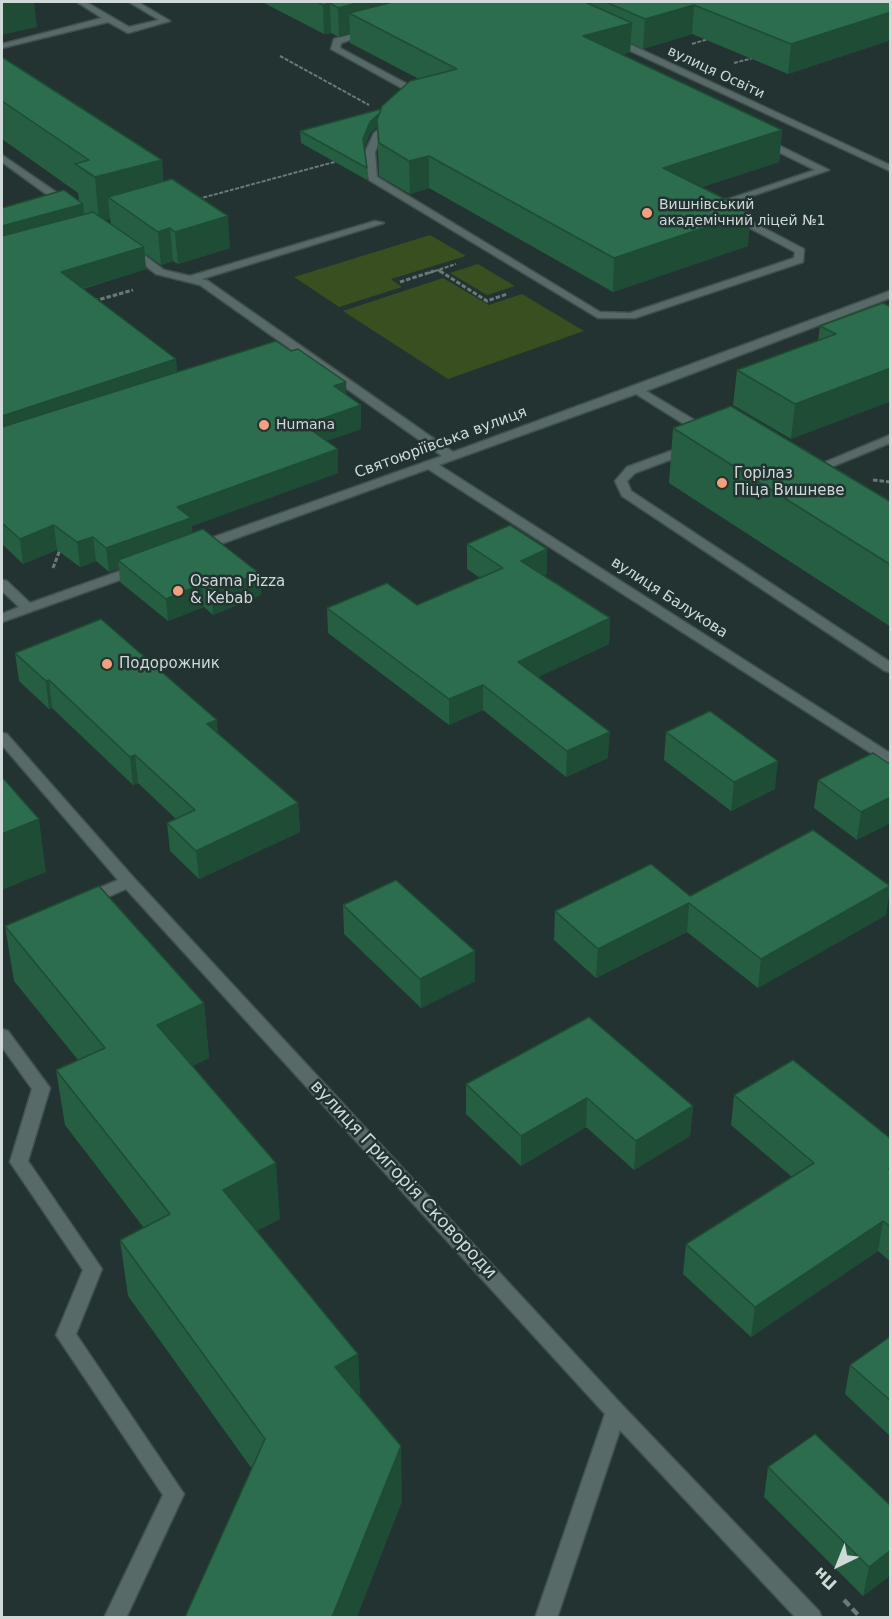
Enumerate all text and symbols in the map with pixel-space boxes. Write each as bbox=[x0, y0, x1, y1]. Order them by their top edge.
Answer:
street label: вулиця Освіти bbox=[665, 43, 767, 103]
place label: Вишнівський академічний ліцей №1 bbox=[659, 197, 825, 230]
marker: Вишнівський академічний ліцей №1 bbox=[640, 206, 654, 220]
street label: Святоюріївська вулиця bbox=[352, 403, 530, 483]
place label: Humana bbox=[276, 417, 335, 433]
marker: Humana bbox=[257, 418, 271, 432]
place label: Горілаз Піца Вишневе bbox=[734, 465, 844, 500]
marker: Горілаз Піца Вишневе bbox=[715, 476, 729, 490]
street label: вулиця Балукова bbox=[607, 554, 731, 642]
place label: Osama Pizza & Kebab bbox=[190, 573, 285, 608]
marker: Osama Pizza & Kebab bbox=[171, 584, 185, 598]
place label: Подорожник bbox=[119, 655, 220, 673]
marker: Подорожник bbox=[100, 657, 114, 671]
street label: вулиця Григорія Сковороди bbox=[305, 1076, 501, 1284]
north arrow bbox=[808, 1535, 868, 1595]
text: Пн bbox=[810, 1563, 841, 1594]

